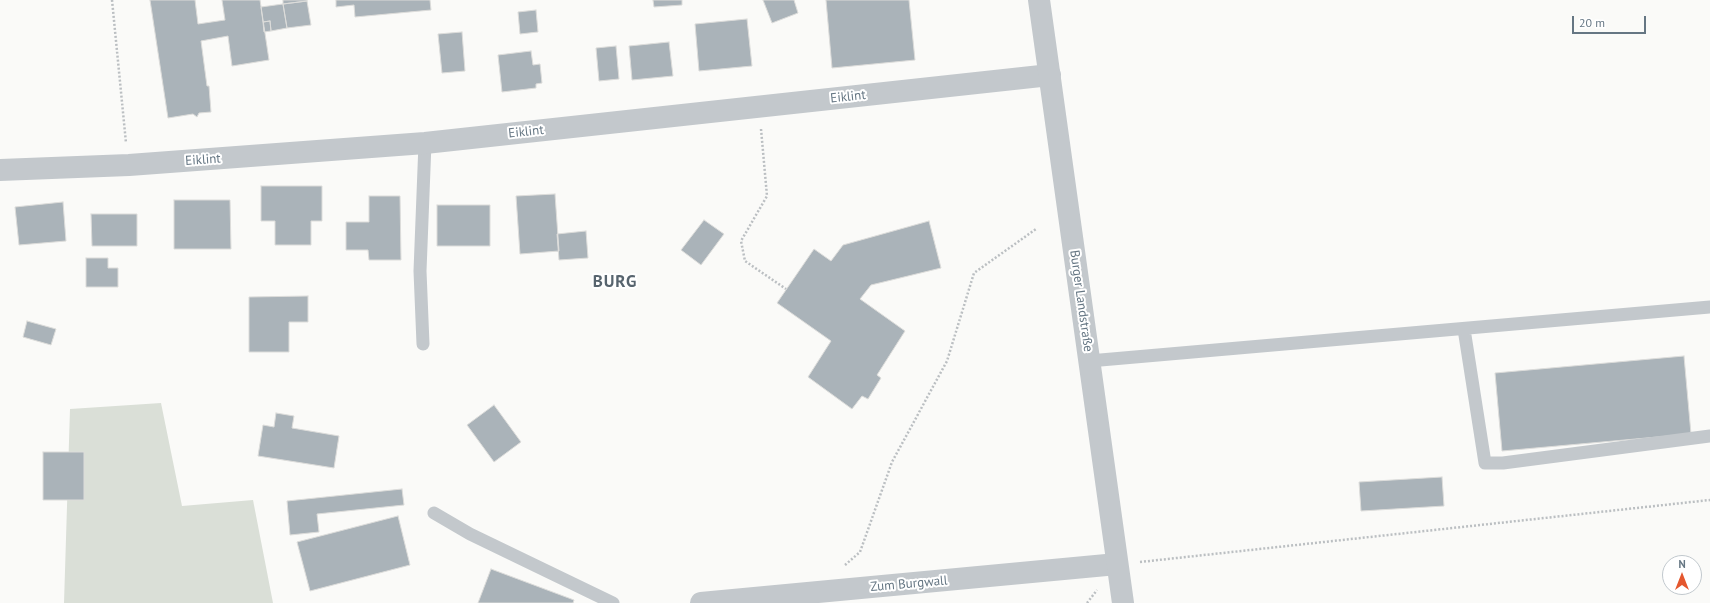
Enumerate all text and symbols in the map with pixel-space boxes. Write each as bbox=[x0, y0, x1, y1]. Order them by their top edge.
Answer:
scale bar bbox=[1574, 8, 1648, 34]
text: 20 m bbox=[1579, 15, 1605, 30]
street label: Eiklint bbox=[830, 87, 866, 107]
street label: Eiklint bbox=[508, 122, 544, 142]
street label: Eiklint bbox=[185, 151, 221, 169]
street label: Burger Landstraße bbox=[1066, 249, 1096, 353]
district label: BURG bbox=[593, 272, 637, 292]
north arrow bbox=[1662, 555, 1702, 595]
text: N bbox=[1678, 557, 1686, 571]
street label: Zum Burgwall bbox=[870, 573, 948, 595]

